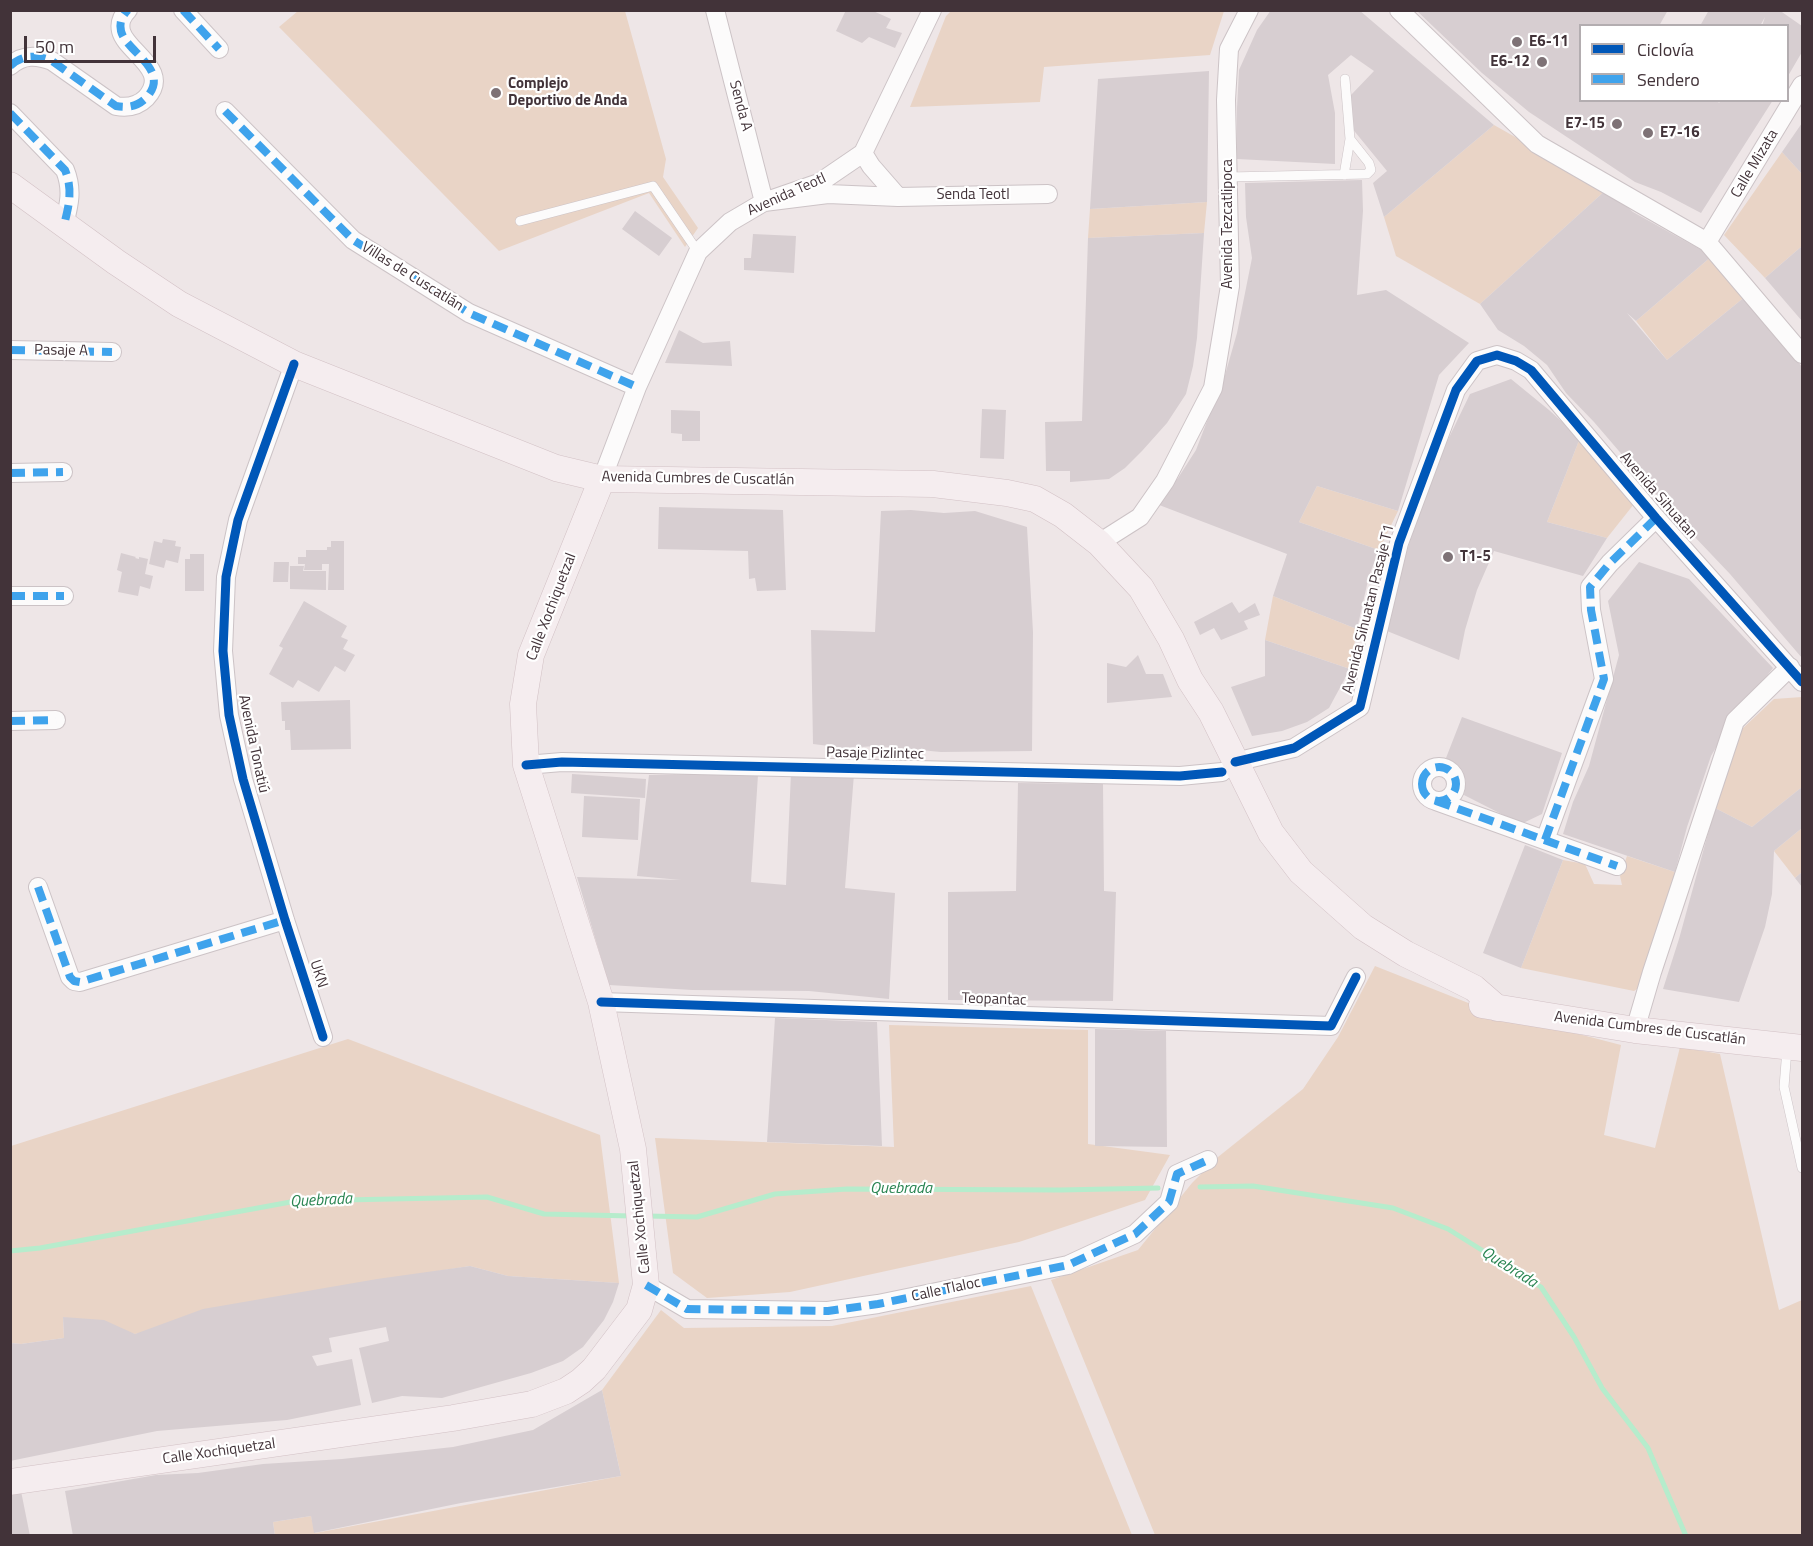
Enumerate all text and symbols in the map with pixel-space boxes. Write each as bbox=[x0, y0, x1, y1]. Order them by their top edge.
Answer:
scale bar bbox=[27, 24, 159, 62]
legend bbox=[1579, 24, 1789, 102]
text: 50 m bbox=[35, 33, 74, 60]
place label: E6-11 bbox=[1529, 33, 1569, 51]
marker: E6-11 bbox=[1510, 35, 1524, 49]
text: Ciclovía bbox=[1637, 36, 1694, 63]
place label: E6-12 bbox=[1490, 53, 1530, 71]
marker: E6-12 bbox=[1535, 55, 1549, 69]
text: Sendero bbox=[1637, 66, 1700, 93]
place label: Complejo Deportivo de Anda bbox=[508, 75, 627, 110]
street label: Senda A bbox=[725, 79, 755, 133]
marker: Complejo Deportivo de Anda bbox=[489, 86, 503, 100]
place label: E7-15 bbox=[1565, 115, 1605, 133]
marker: E7-15 bbox=[1610, 117, 1624, 131]
place label: E7-16 bbox=[1660, 124, 1700, 142]
marker: E7-16 bbox=[1641, 126, 1655, 140]
street label: Calle Mizata bbox=[1728, 127, 1782, 201]
street label: Avenida Tezcatlipoca bbox=[1219, 159, 1237, 289]
street label: Avenida Teotl bbox=[745, 170, 829, 220]
street label: Senda Teotl bbox=[936, 186, 1010, 204]
street label: Villas de Cuscatlán bbox=[358, 238, 466, 316]
street label: Pasaje A bbox=[34, 342, 88, 360]
street label: Avenida Sihuatan bbox=[1615, 449, 1701, 543]
street label: Avenida Cumbres de Cuscatlán bbox=[601, 468, 795, 490]
street label: Avenida Sihuatan Pasaje T1 bbox=[1339, 523, 1399, 695]
place label: T1-5 bbox=[1460, 548, 1491, 566]
marker: T1-5 bbox=[1441, 550, 1455, 564]
street label: Calle Xochiquetzal bbox=[523, 551, 581, 663]
street label: Avenida Tonatiú bbox=[234, 693, 272, 795]
street label: Pasaje Pizlintec bbox=[826, 744, 924, 764]
street label: UKN bbox=[305, 958, 331, 990]
street label: Teopantac bbox=[961, 990, 1027, 1010]
street label: Avenida Cumbres de Cuscatlán bbox=[1553, 1008, 1747, 1050]
street label: Calle Xochiquetzal bbox=[625, 1159, 655, 1275]
water label: Quebrada bbox=[870, 1179, 932, 1199]
water label: Quebrada bbox=[289, 1190, 353, 1212]
water label: Quebrada bbox=[1478, 1243, 1540, 1293]
street label: Calle Tlaloc bbox=[910, 1274, 982, 1306]
street label: Calle Xochiquetzal bbox=[161, 1435, 277, 1469]

